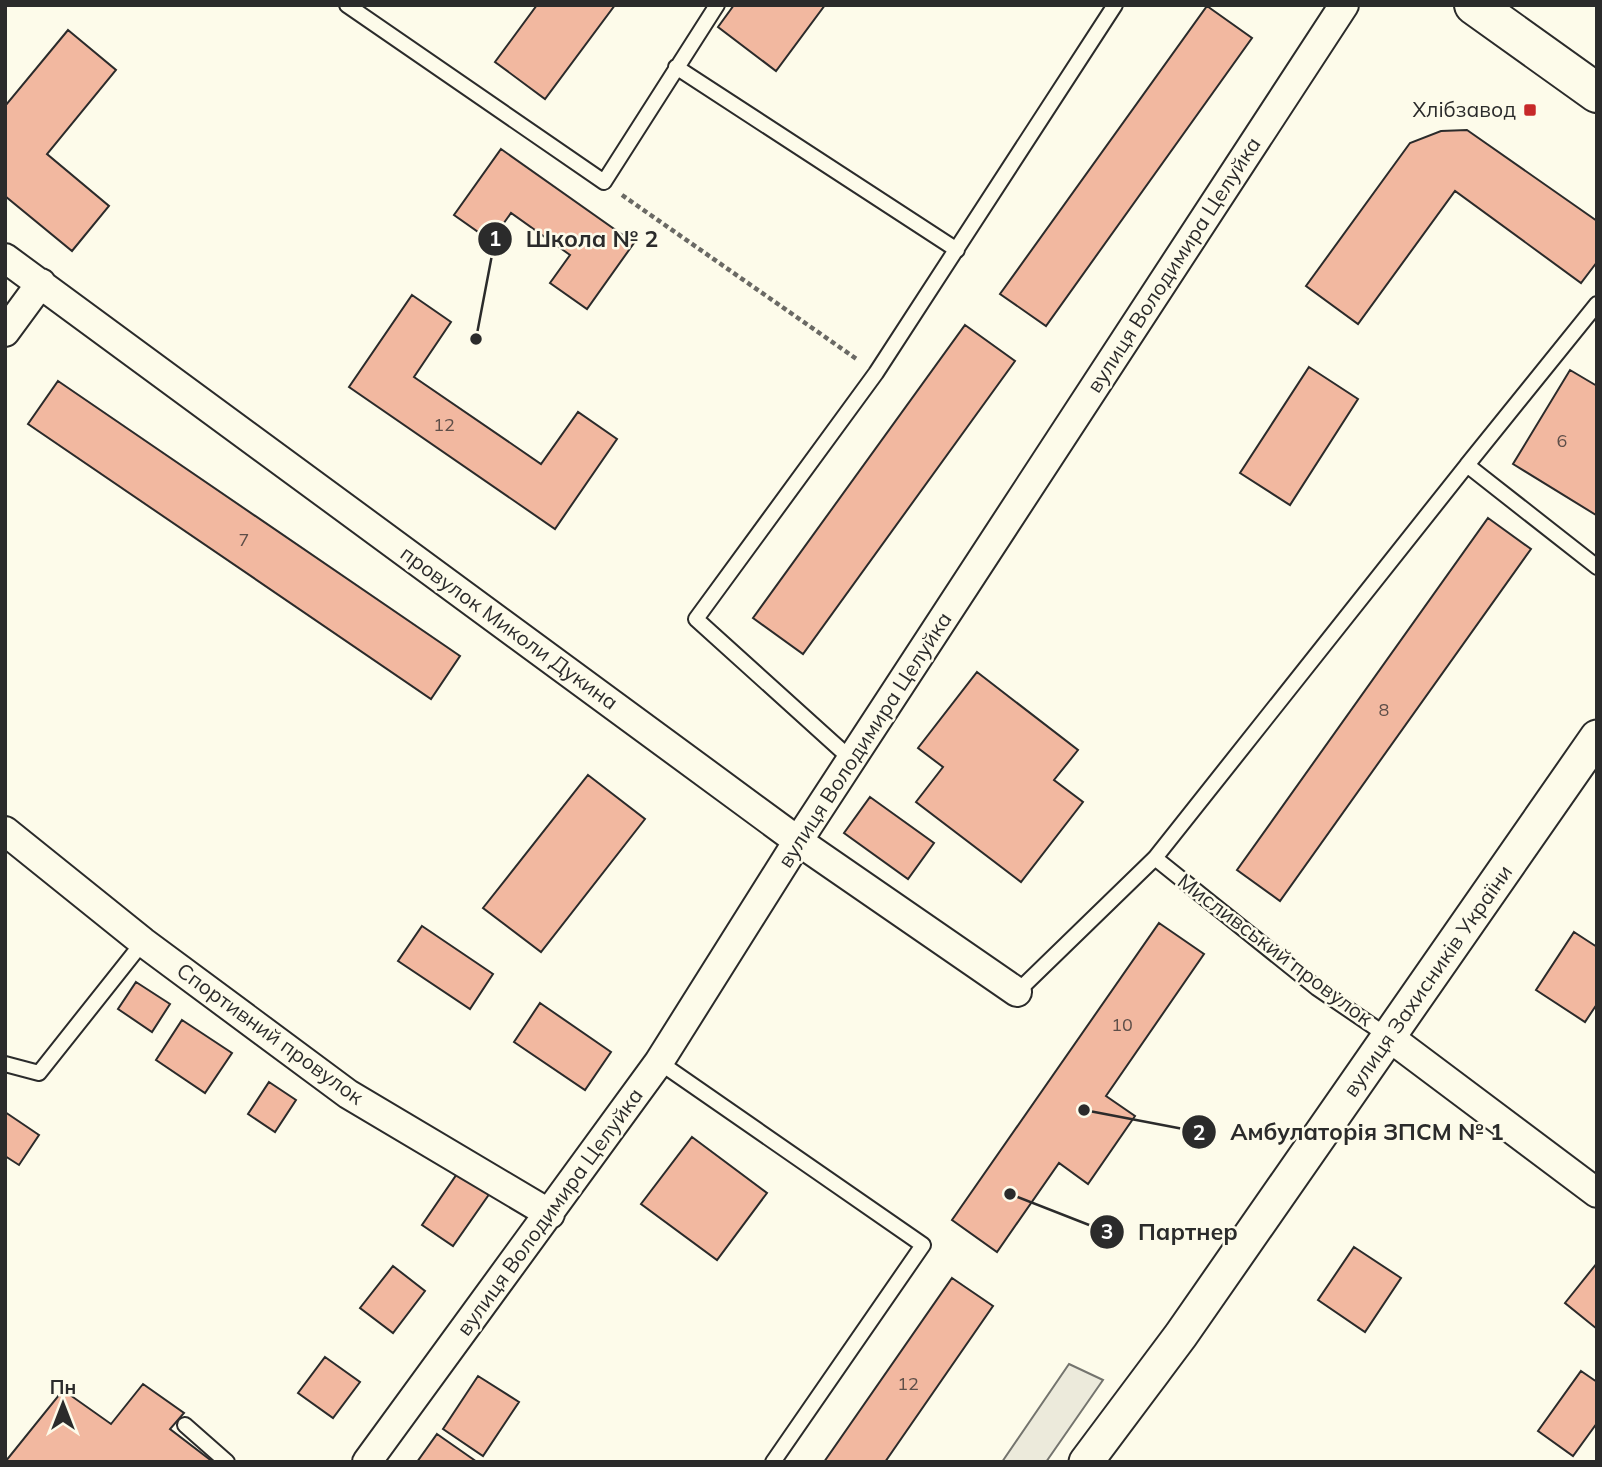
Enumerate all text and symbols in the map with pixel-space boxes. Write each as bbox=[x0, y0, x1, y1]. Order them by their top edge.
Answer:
place label: Хлібзавод bbox=[1412, 96, 1516, 122]
marker: Хлібзавод bbox=[1522, 102, 1538, 118]
street label: вулиця Володимира Целуйка bbox=[1081, 132, 1266, 397]
callout: Школа № 2 bbox=[477, 217, 673, 261]
text: Школа № 2 bbox=[526, 224, 658, 253]
text: 1 bbox=[489, 225, 501, 251]
house number: 12 bbox=[433, 413, 455, 436]
house number: 6 bbox=[1557, 429, 1567, 452]
house number: 7 bbox=[239, 528, 249, 551]
street label: провулок Миколи Дукина bbox=[396, 540, 623, 715]
street label: вулиця Володимира Целуйка bbox=[772, 607, 957, 872]
house number: 8 bbox=[1379, 698, 1389, 721]
street label: вулиця Захисників України bbox=[1337, 860, 1517, 1101]
street label: Мисливський провулок bbox=[1173, 867, 1379, 1031]
street label: Спортивний провулок bbox=[172, 957, 370, 1110]
house number: 10 bbox=[1111, 1013, 1133, 1036]
street label: вулиця Володимира Целуйка bbox=[451, 1083, 648, 1340]
callout: Амбулаторія ЗПСМ № 1 bbox=[1181, 1110, 1518, 1154]
text: Амбулаторія ЗПСМ № 1 bbox=[1230, 1117, 1504, 1146]
text: 2 bbox=[1193, 1119, 1205, 1145]
callout: Партнер bbox=[1089, 1210, 1252, 1254]
text: Партнер bbox=[1138, 1217, 1238, 1246]
text: 3 bbox=[1101, 1218, 1113, 1244]
north arrow bbox=[28, 1369, 98, 1439]
house number: 12 bbox=[897, 1372, 919, 1395]
text: Пн bbox=[50, 1375, 76, 1399]

